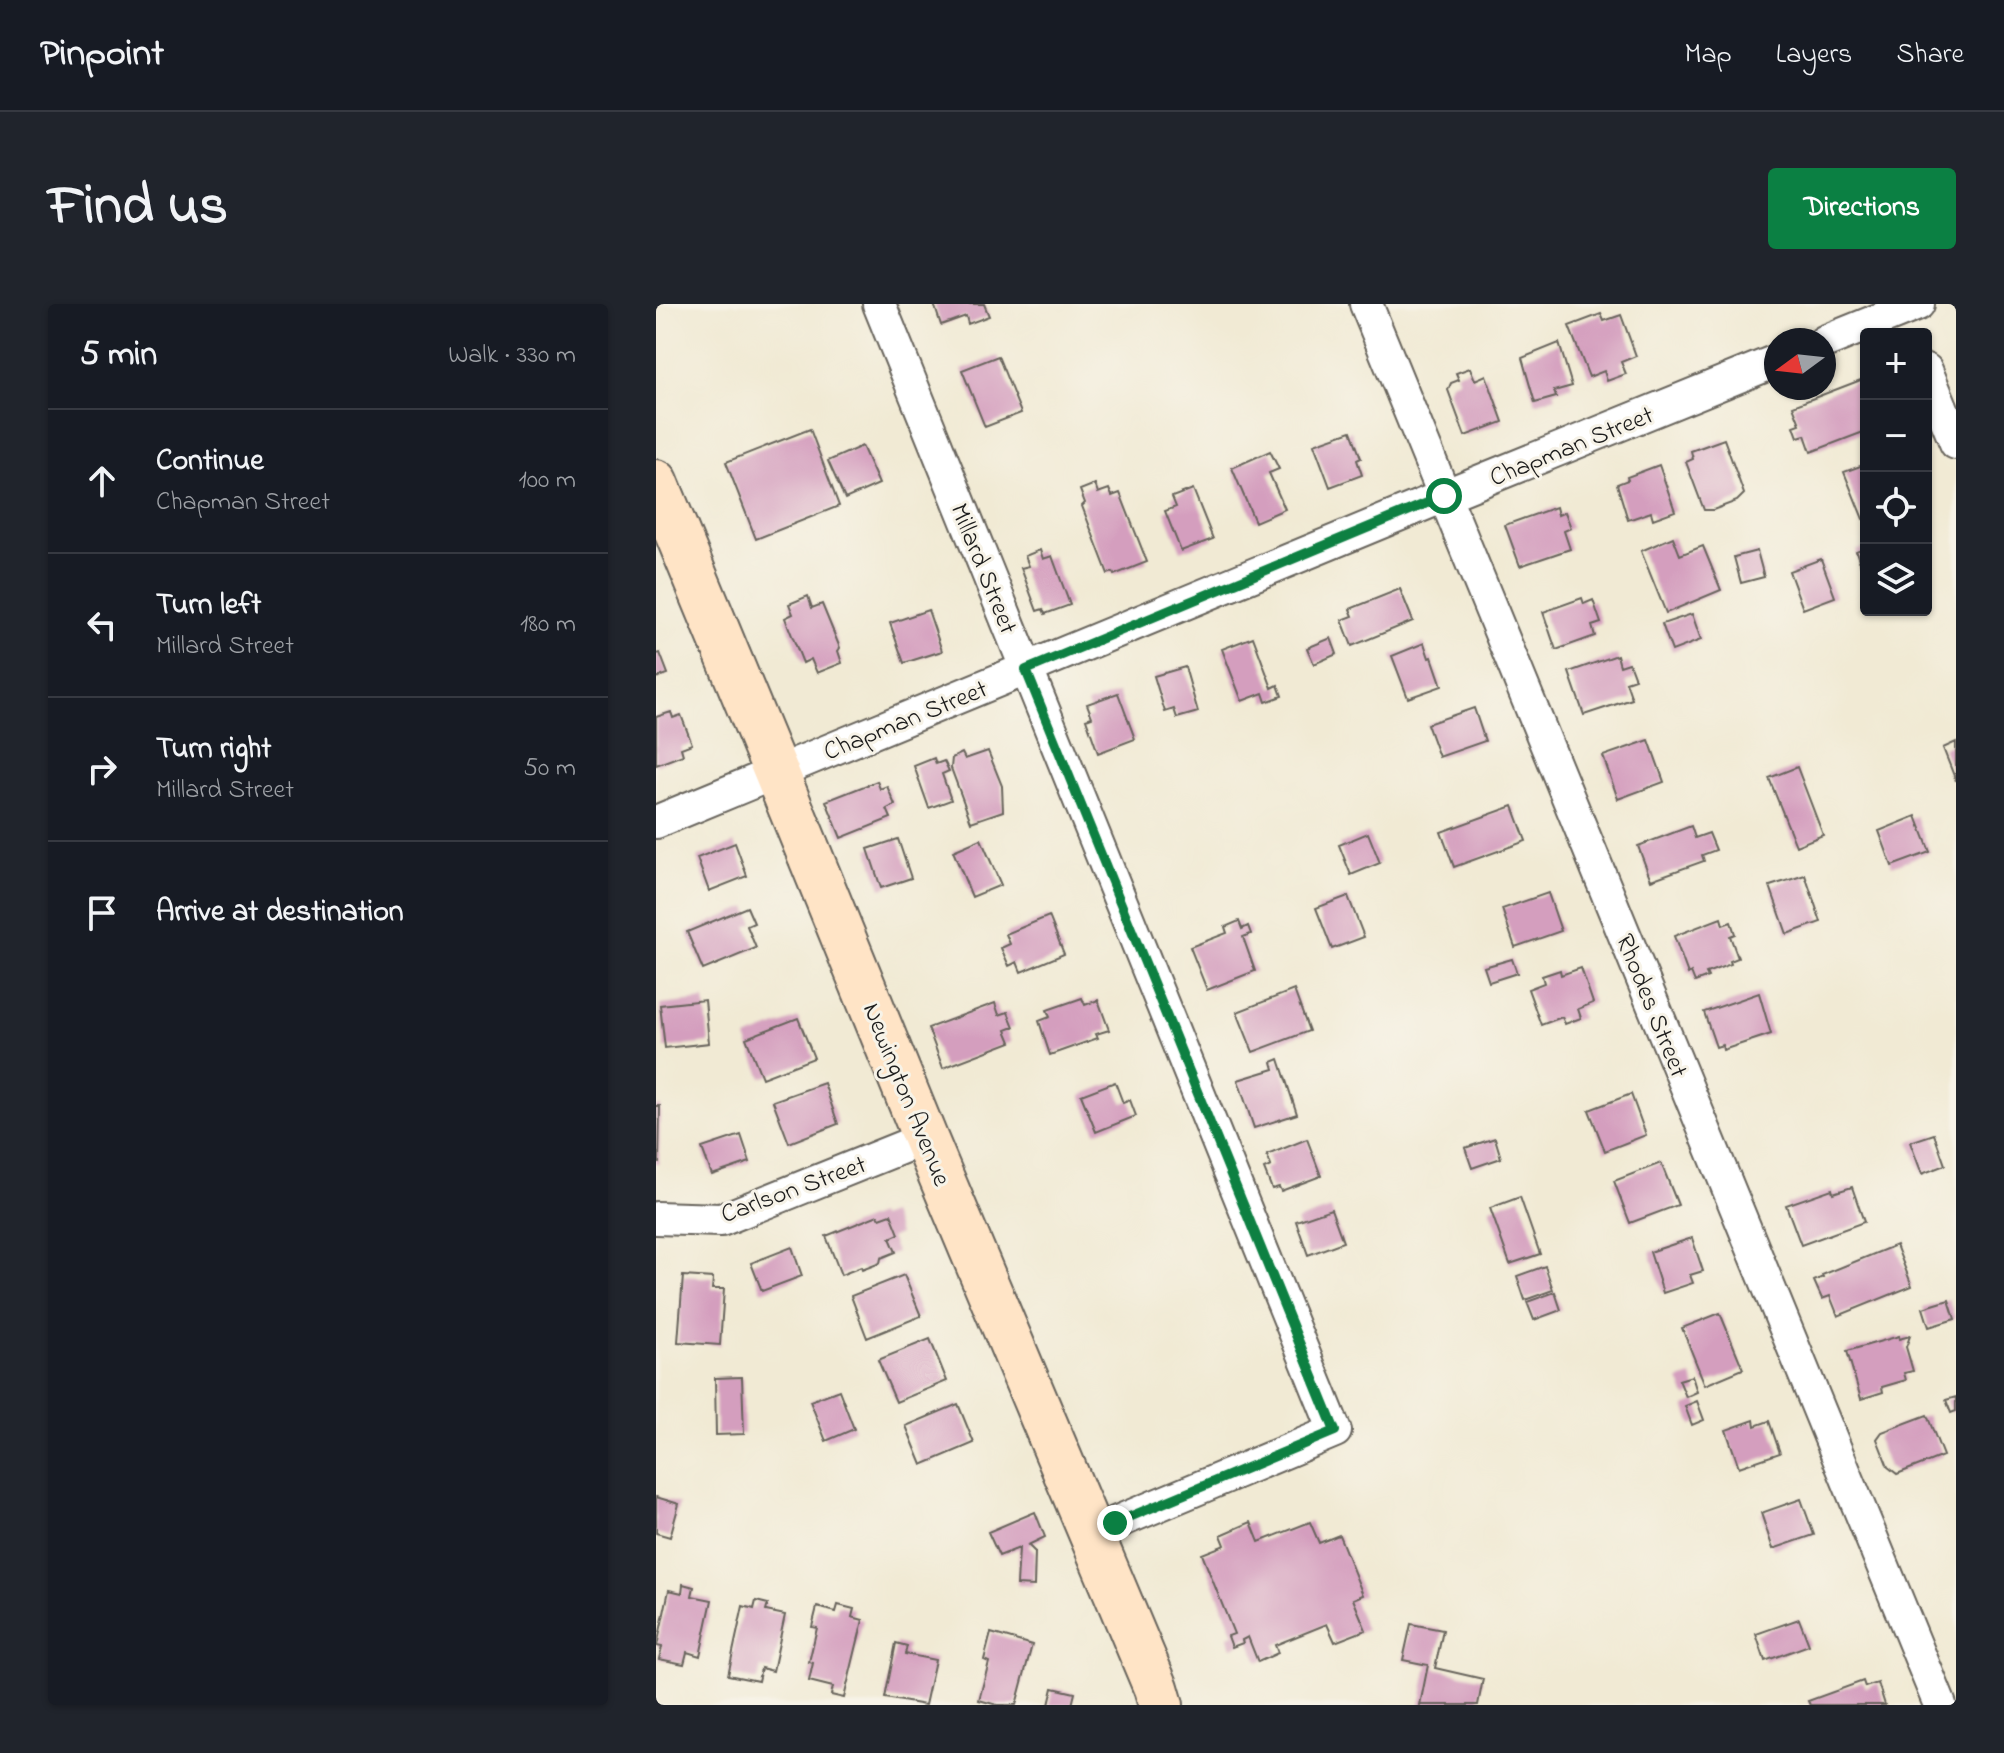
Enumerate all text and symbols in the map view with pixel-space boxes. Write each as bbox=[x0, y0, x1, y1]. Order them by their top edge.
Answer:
text: Pinpoint bbox=[40, 27, 164, 83]
text: Map bbox=[1684, 35, 1732, 76]
text: Layers bbox=[1776, 35, 1852, 76]
text: Share bbox=[1896, 35, 1964, 76]
text: Find us bbox=[48, 168, 228, 249]
button: Directions bbox=[1768, 168, 1956, 249]
north arrow bbox=[1764, 328, 1836, 400]
map controls bbox=[1860, 328, 1932, 616]
button: + bbox=[1860, 328, 1932, 400]
text: 5 min bbox=[80, 331, 157, 381]
text: Walk · 330 m bbox=[448, 337, 576, 375]
street label: Chapman Street bbox=[1484, 398, 1660, 498]
button: − bbox=[1860, 400, 1932, 472]
text: Continue bbox=[156, 440, 264, 484]
icon: ahead bbox=[80, 459, 124, 503]
text: 100 m bbox=[519, 462, 576, 500]
button: locate bbox=[1860, 472, 1932, 544]
route start bbox=[1426, 478, 1462, 514]
text: Chapman Street bbox=[156, 484, 330, 522]
street label: Millard Street bbox=[939, 498, 1026, 640]
button: layers bbox=[1860, 544, 1932, 616]
text: Turn left bbox=[156, 584, 261, 628]
icon: left bbox=[80, 603, 124, 647]
text: 180 m bbox=[520, 606, 576, 644]
text: Millard Street bbox=[156, 628, 294, 666]
street label: Chapman Street bbox=[818, 672, 994, 772]
text: Turn right bbox=[156, 728, 271, 772]
icon: right bbox=[80, 747, 124, 791]
text: 50 m bbox=[523, 750, 576, 788]
text: Millard Street bbox=[156, 772, 294, 810]
icon: arrive bbox=[80, 891, 124, 935]
text: Arrive at destination bbox=[156, 891, 404, 935]
street label: Rhodes Street bbox=[1604, 929, 1696, 1084]
street label: Newington Avenue bbox=[851, 998, 959, 1193]
street label: Carlson Street bbox=[716, 1147, 872, 1235]
route end bbox=[1097, 1505, 1133, 1541]

